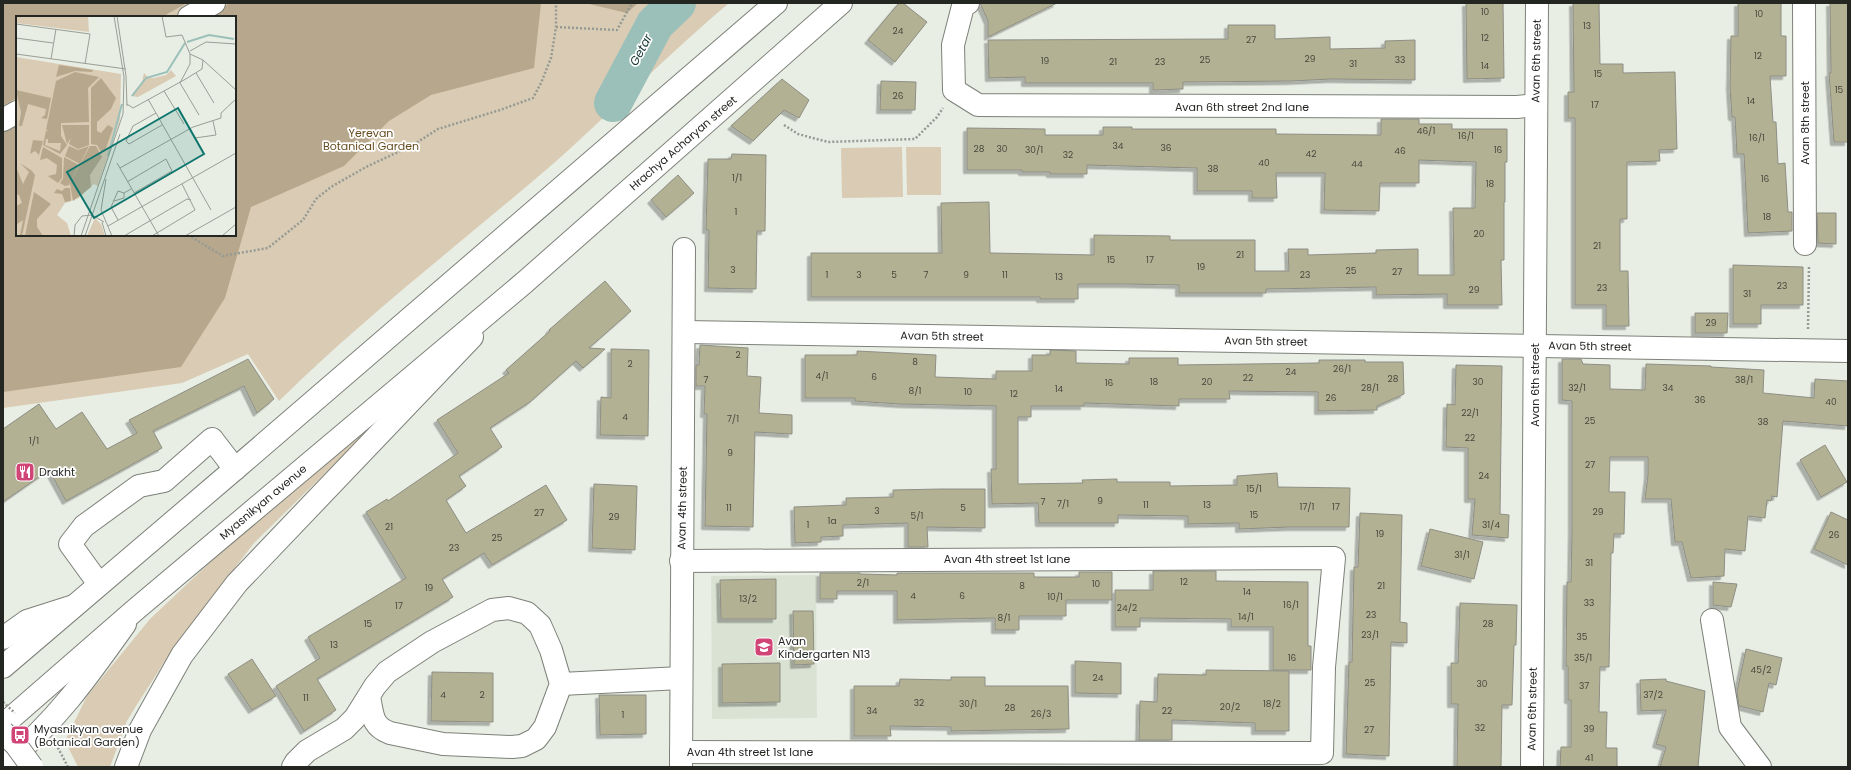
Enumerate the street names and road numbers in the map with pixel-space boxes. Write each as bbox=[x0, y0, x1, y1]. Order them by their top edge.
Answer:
street label: Avan 6th street bbox=[1527, 19, 1545, 103]
street label: Avan 8th street bbox=[1797, 81, 1813, 165]
street label: Hrachya Acharyan street bbox=[626, 92, 740, 194]
street label: Avan 6th street 2nd lane bbox=[1175, 99, 1309, 115]
street label: Avan 5th street bbox=[900, 327, 984, 345]
street label: Avan 5th street bbox=[1224, 332, 1308, 350]
street label: Avan 5th street bbox=[1548, 337, 1632, 355]
street label: Avan 6th street bbox=[1527, 343, 1543, 427]
street label: Myasnikyan avenue bbox=[216, 461, 310, 543]
street label: Avan 4th street bbox=[673, 466, 691, 550]
street label: Avan 4th street 1st lane bbox=[944, 551, 1070, 567]
street label: Avan 6th street bbox=[1523, 667, 1541, 751]
street label: Avan 4th street 1st lane bbox=[687, 744, 813, 760]

